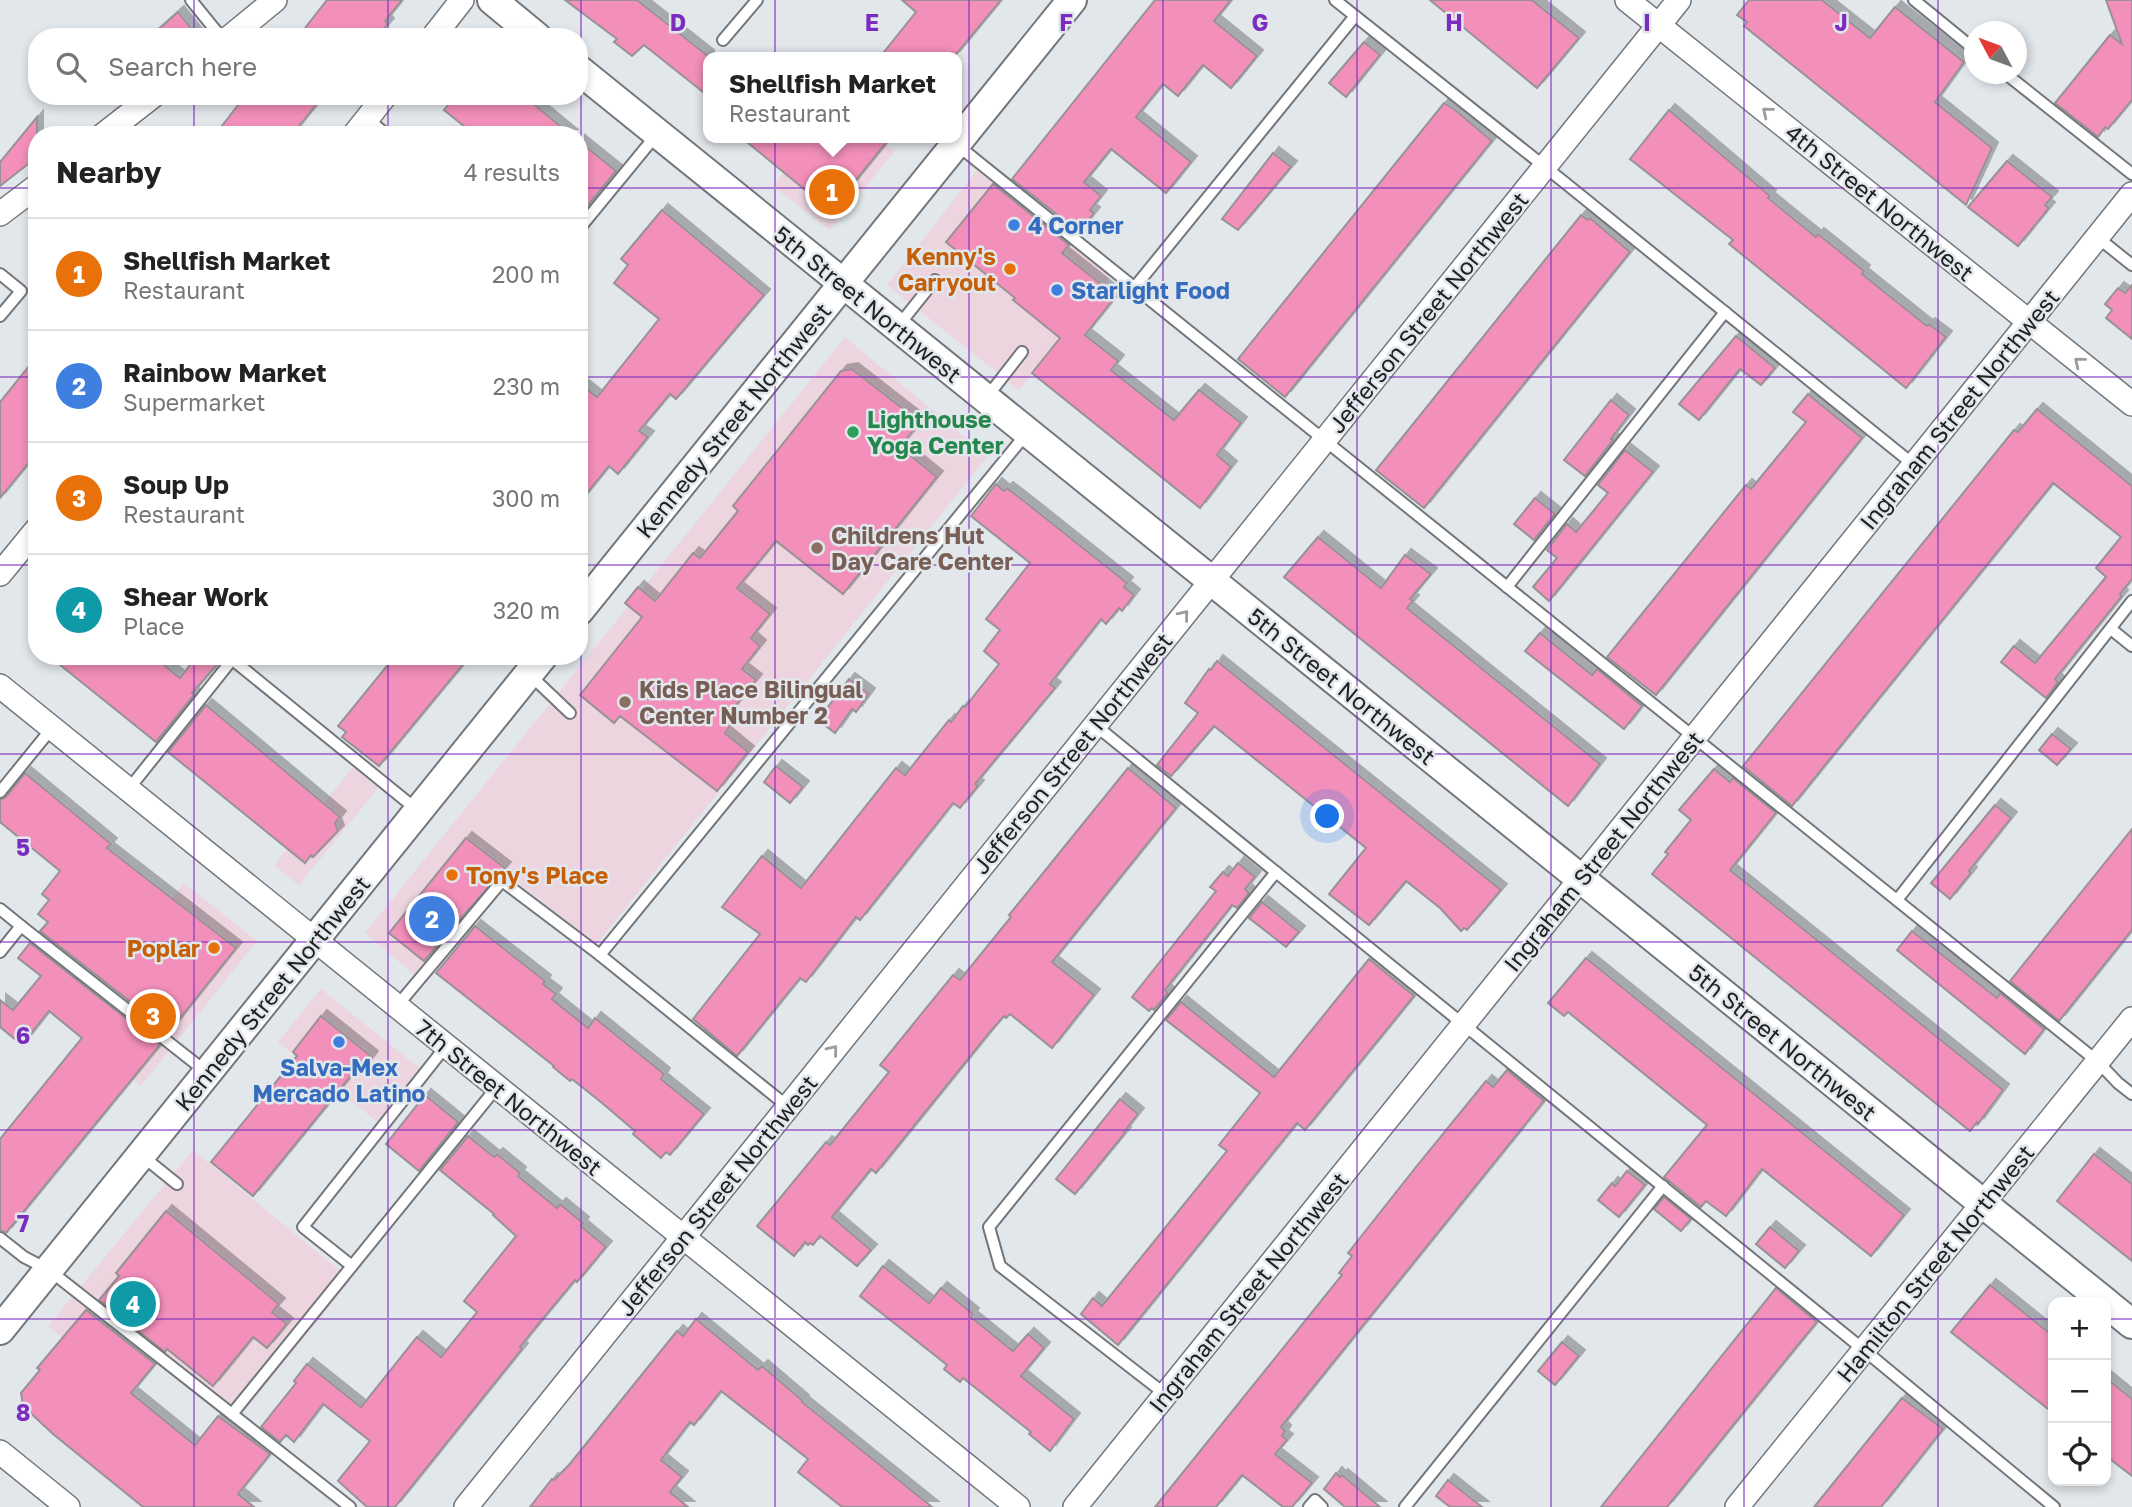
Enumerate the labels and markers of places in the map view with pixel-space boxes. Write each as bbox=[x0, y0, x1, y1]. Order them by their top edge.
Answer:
pin: 1 bbox=[809, 166, 855, 218]
place label: 4 Corner bbox=[1028, 211, 1124, 239]
marker: 4 Corner bbox=[1006, 217, 1022, 233]
place label: Kenny's Carryout bbox=[898, 242, 996, 296]
marker: Kenny's Carryout bbox=[1002, 261, 1018, 277]
place label: Starlight Food bbox=[1071, 276, 1230, 304]
marker: Starlight Food bbox=[1049, 282, 1065, 298]
place label: Lighthouse Yoga Center bbox=[867, 405, 1004, 459]
marker: Lighthouse Yoga Center bbox=[845, 424, 861, 440]
place label: Childrens Hut Day Care Center bbox=[831, 521, 1013, 575]
marker: Childrens Hut Day Care Center bbox=[809, 540, 825, 556]
place label: Kids Place Bilingual Center Number 2 bbox=[639, 675, 863, 729]
marker: Kids Place Bilingual Center Number 2 bbox=[617, 694, 633, 710]
place label: Tony's Place bbox=[466, 861, 608, 889]
marker: Tony's Place bbox=[444, 867, 460, 883]
pin: 2 bbox=[409, 893, 455, 945]
place label: Poplar bbox=[127, 934, 200, 962]
marker: Poplar bbox=[206, 940, 222, 956]
pin: 3 bbox=[130, 990, 176, 1042]
marker: Salva-Mex Mercado Latino bbox=[331, 1034, 347, 1050]
place label: Salva-Mex Mercado Latino bbox=[253, 1053, 426, 1107]
pin: 4 bbox=[110, 1278, 156, 1330]

